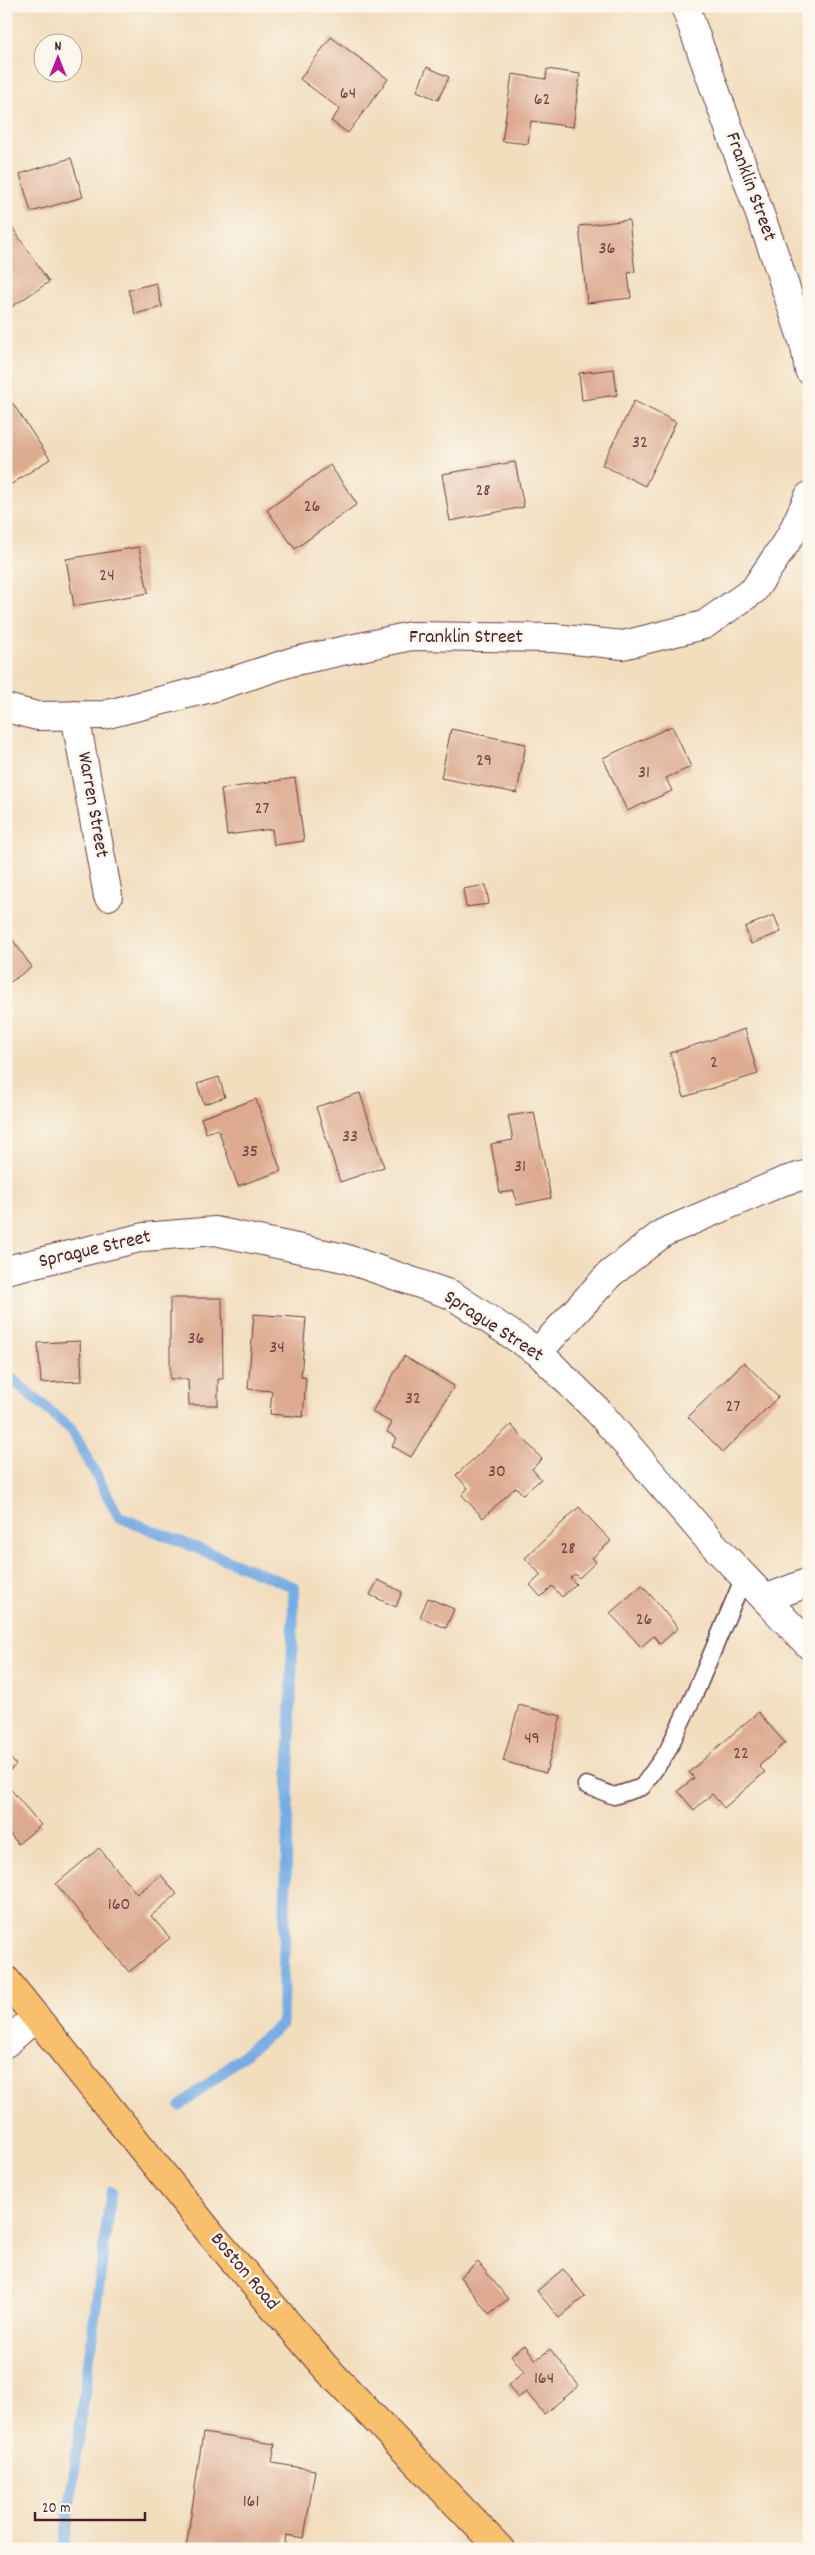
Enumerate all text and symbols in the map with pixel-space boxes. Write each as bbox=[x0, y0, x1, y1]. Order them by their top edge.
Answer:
north arrow bbox=[32, 32, 82, 82]
text: N bbox=[55, 37, 62, 57]
house number: 64 bbox=[340, 82, 356, 107]
house number: 62 bbox=[534, 88, 550, 113]
street label: Franklin Street bbox=[717, 129, 783, 245]
house number: 36 bbox=[599, 237, 615, 262]
house number: 32 bbox=[632, 431, 648, 456]
house number: 28 bbox=[475, 479, 491, 504]
house number: 26 bbox=[304, 495, 320, 520]
house number: 24 bbox=[99, 564, 115, 589]
street label: Franklin Street bbox=[409, 624, 523, 652]
house number: 29 bbox=[476, 749, 492, 774]
street label: Warren Street bbox=[69, 750, 115, 860]
house number: 31 bbox=[638, 761, 650, 786]
house number: 27 bbox=[255, 797, 269, 822]
house number: 2 bbox=[710, 1051, 718, 1076]
house number: 33 bbox=[342, 1125, 358, 1150]
house number: 35 bbox=[242, 1140, 258, 1165]
house number: 31 bbox=[514, 1155, 526, 1180]
street label: Sprague Street bbox=[36, 1224, 154, 1276]
street label: Sprague Street bbox=[437, 1284, 549, 1370]
house number: 36 bbox=[188, 1327, 204, 1352]
house number: 34 bbox=[269, 1336, 285, 1361]
house number: 32 bbox=[405, 1387, 421, 1412]
house number: 27 bbox=[726, 1395, 740, 1420]
house number: 30 bbox=[488, 1460, 506, 1485]
house number: 28 bbox=[560, 1537, 576, 1562]
house number: 26 bbox=[636, 1608, 652, 1633]
house number: 49 bbox=[524, 1727, 540, 1752]
house number: 22 bbox=[733, 1742, 749, 1767]
house number: 160 bbox=[108, 1893, 130, 1918]
street label: Boston Road bbox=[203, 2227, 285, 2317]
house number: 164 bbox=[534, 2367, 554, 2392]
scale bar bbox=[35, 2490, 145, 2522]
house number: 161 bbox=[243, 2490, 259, 2515]
text: 20 m bbox=[42, 2498, 70, 2520]

